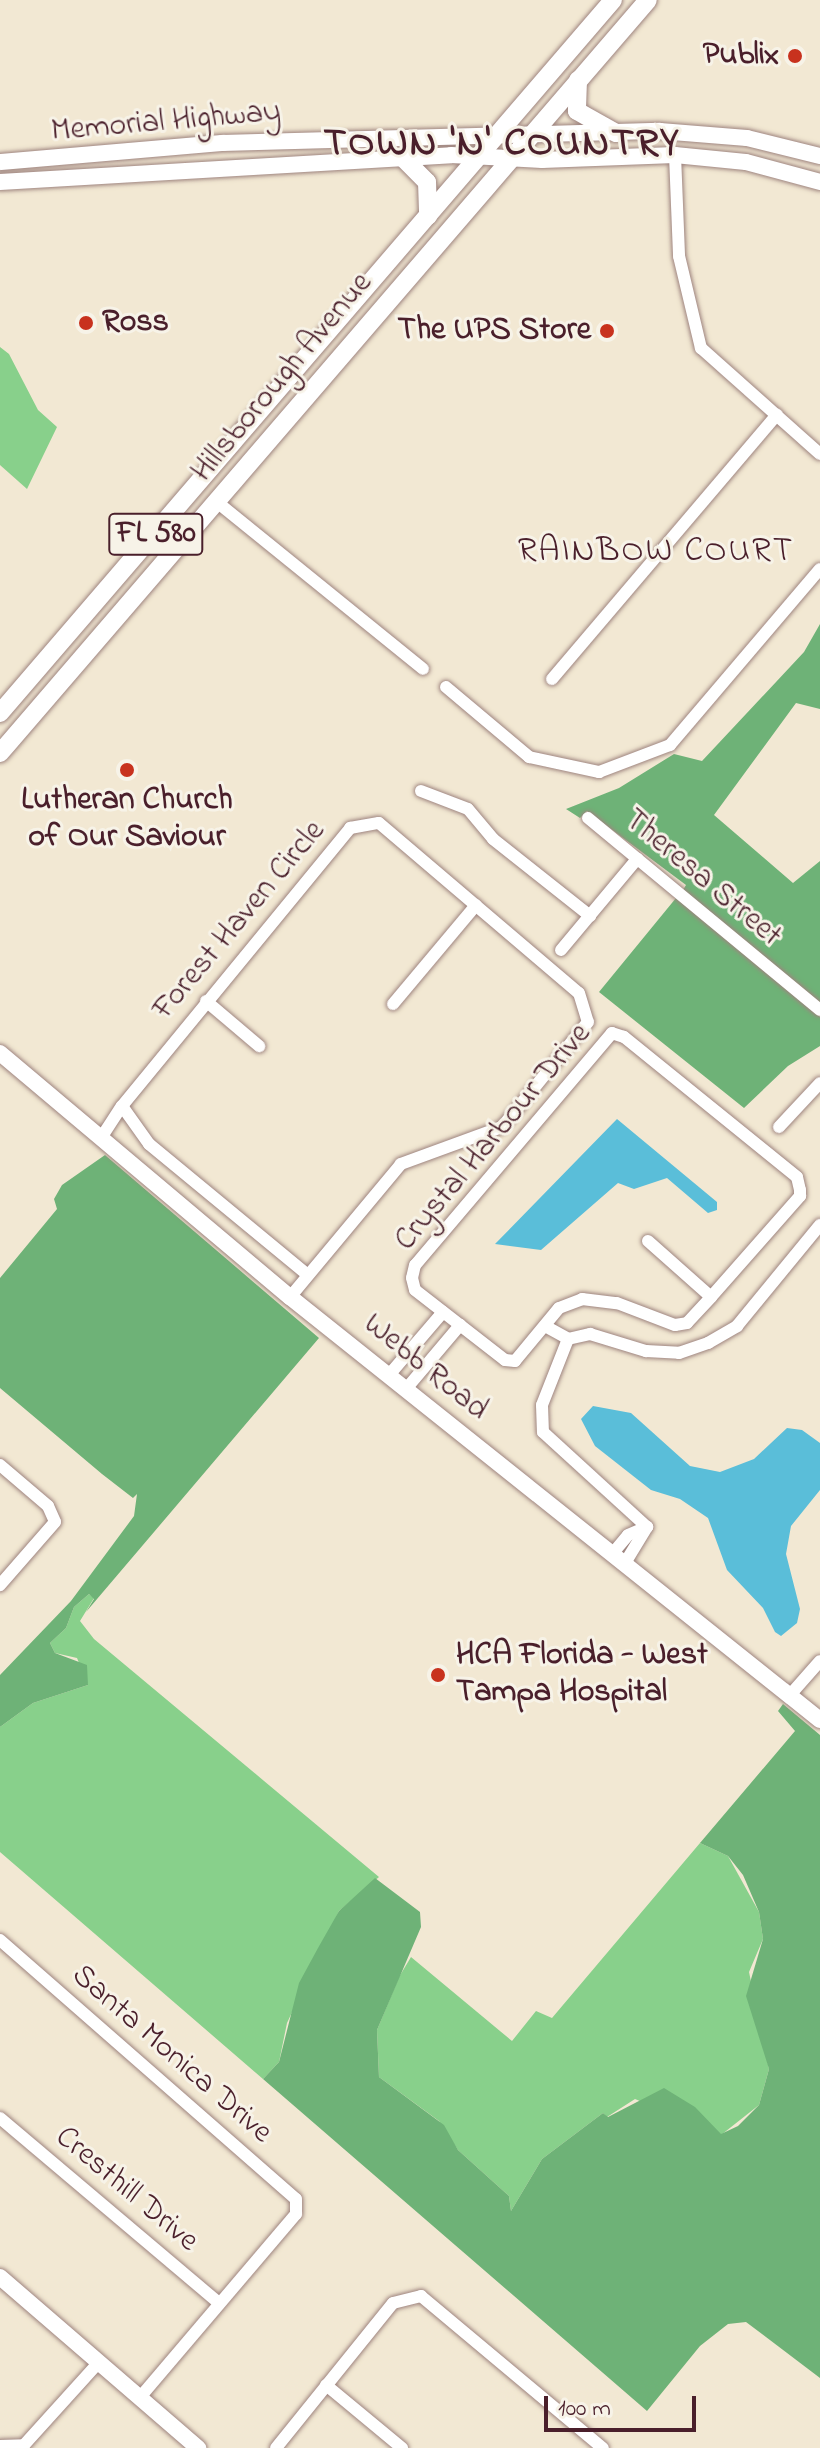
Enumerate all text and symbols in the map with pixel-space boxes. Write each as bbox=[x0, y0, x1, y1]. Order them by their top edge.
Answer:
place label: Publix bbox=[703, 37, 779, 75]
marker: Publix bbox=[786, 47, 804, 65]
street label: Memorial Highway bbox=[50, 94, 282, 152]
district label: TOWN 'N' COUNTRY bbox=[323, 121, 681, 169]
street label: Hillsborough Avenue bbox=[184, 265, 382, 491]
place label: Ross bbox=[102, 304, 169, 342]
place label: The UPS Store bbox=[398, 312, 591, 350]
marker: Ross bbox=[77, 314, 95, 332]
marker: The UPS Store bbox=[598, 322, 616, 340]
road number: FL 580 bbox=[108, 508, 204, 560]
district label: RAINBOW COURT bbox=[518, 533, 794, 573]
marker: Lutheran Church of Our Saviour bbox=[118, 761, 136, 779]
place label: Lutheran Church of Our Saviour bbox=[21, 783, 233, 858]
street label: Theresa Street bbox=[615, 802, 789, 956]
street label: Forest Haven Circle bbox=[146, 814, 334, 1028]
street label: Crystal Harbour Drive bbox=[388, 1016, 600, 1260]
street label: Webb Road bbox=[355, 1306, 495, 1430]
place label: HCA Florida - West Tampa Hospital bbox=[456, 1638, 708, 1713]
marker: HCA Florida - West Tampa Hospital bbox=[427, 1664, 449, 1686]
street label: Santa Monica Drive bbox=[63, 1957, 279, 2153]
street label: Cresthill Drive bbox=[46, 2119, 206, 2261]
scale bar bbox=[548, 2380, 700, 2430]
text: 100 m bbox=[558, 2392, 611, 2427]

